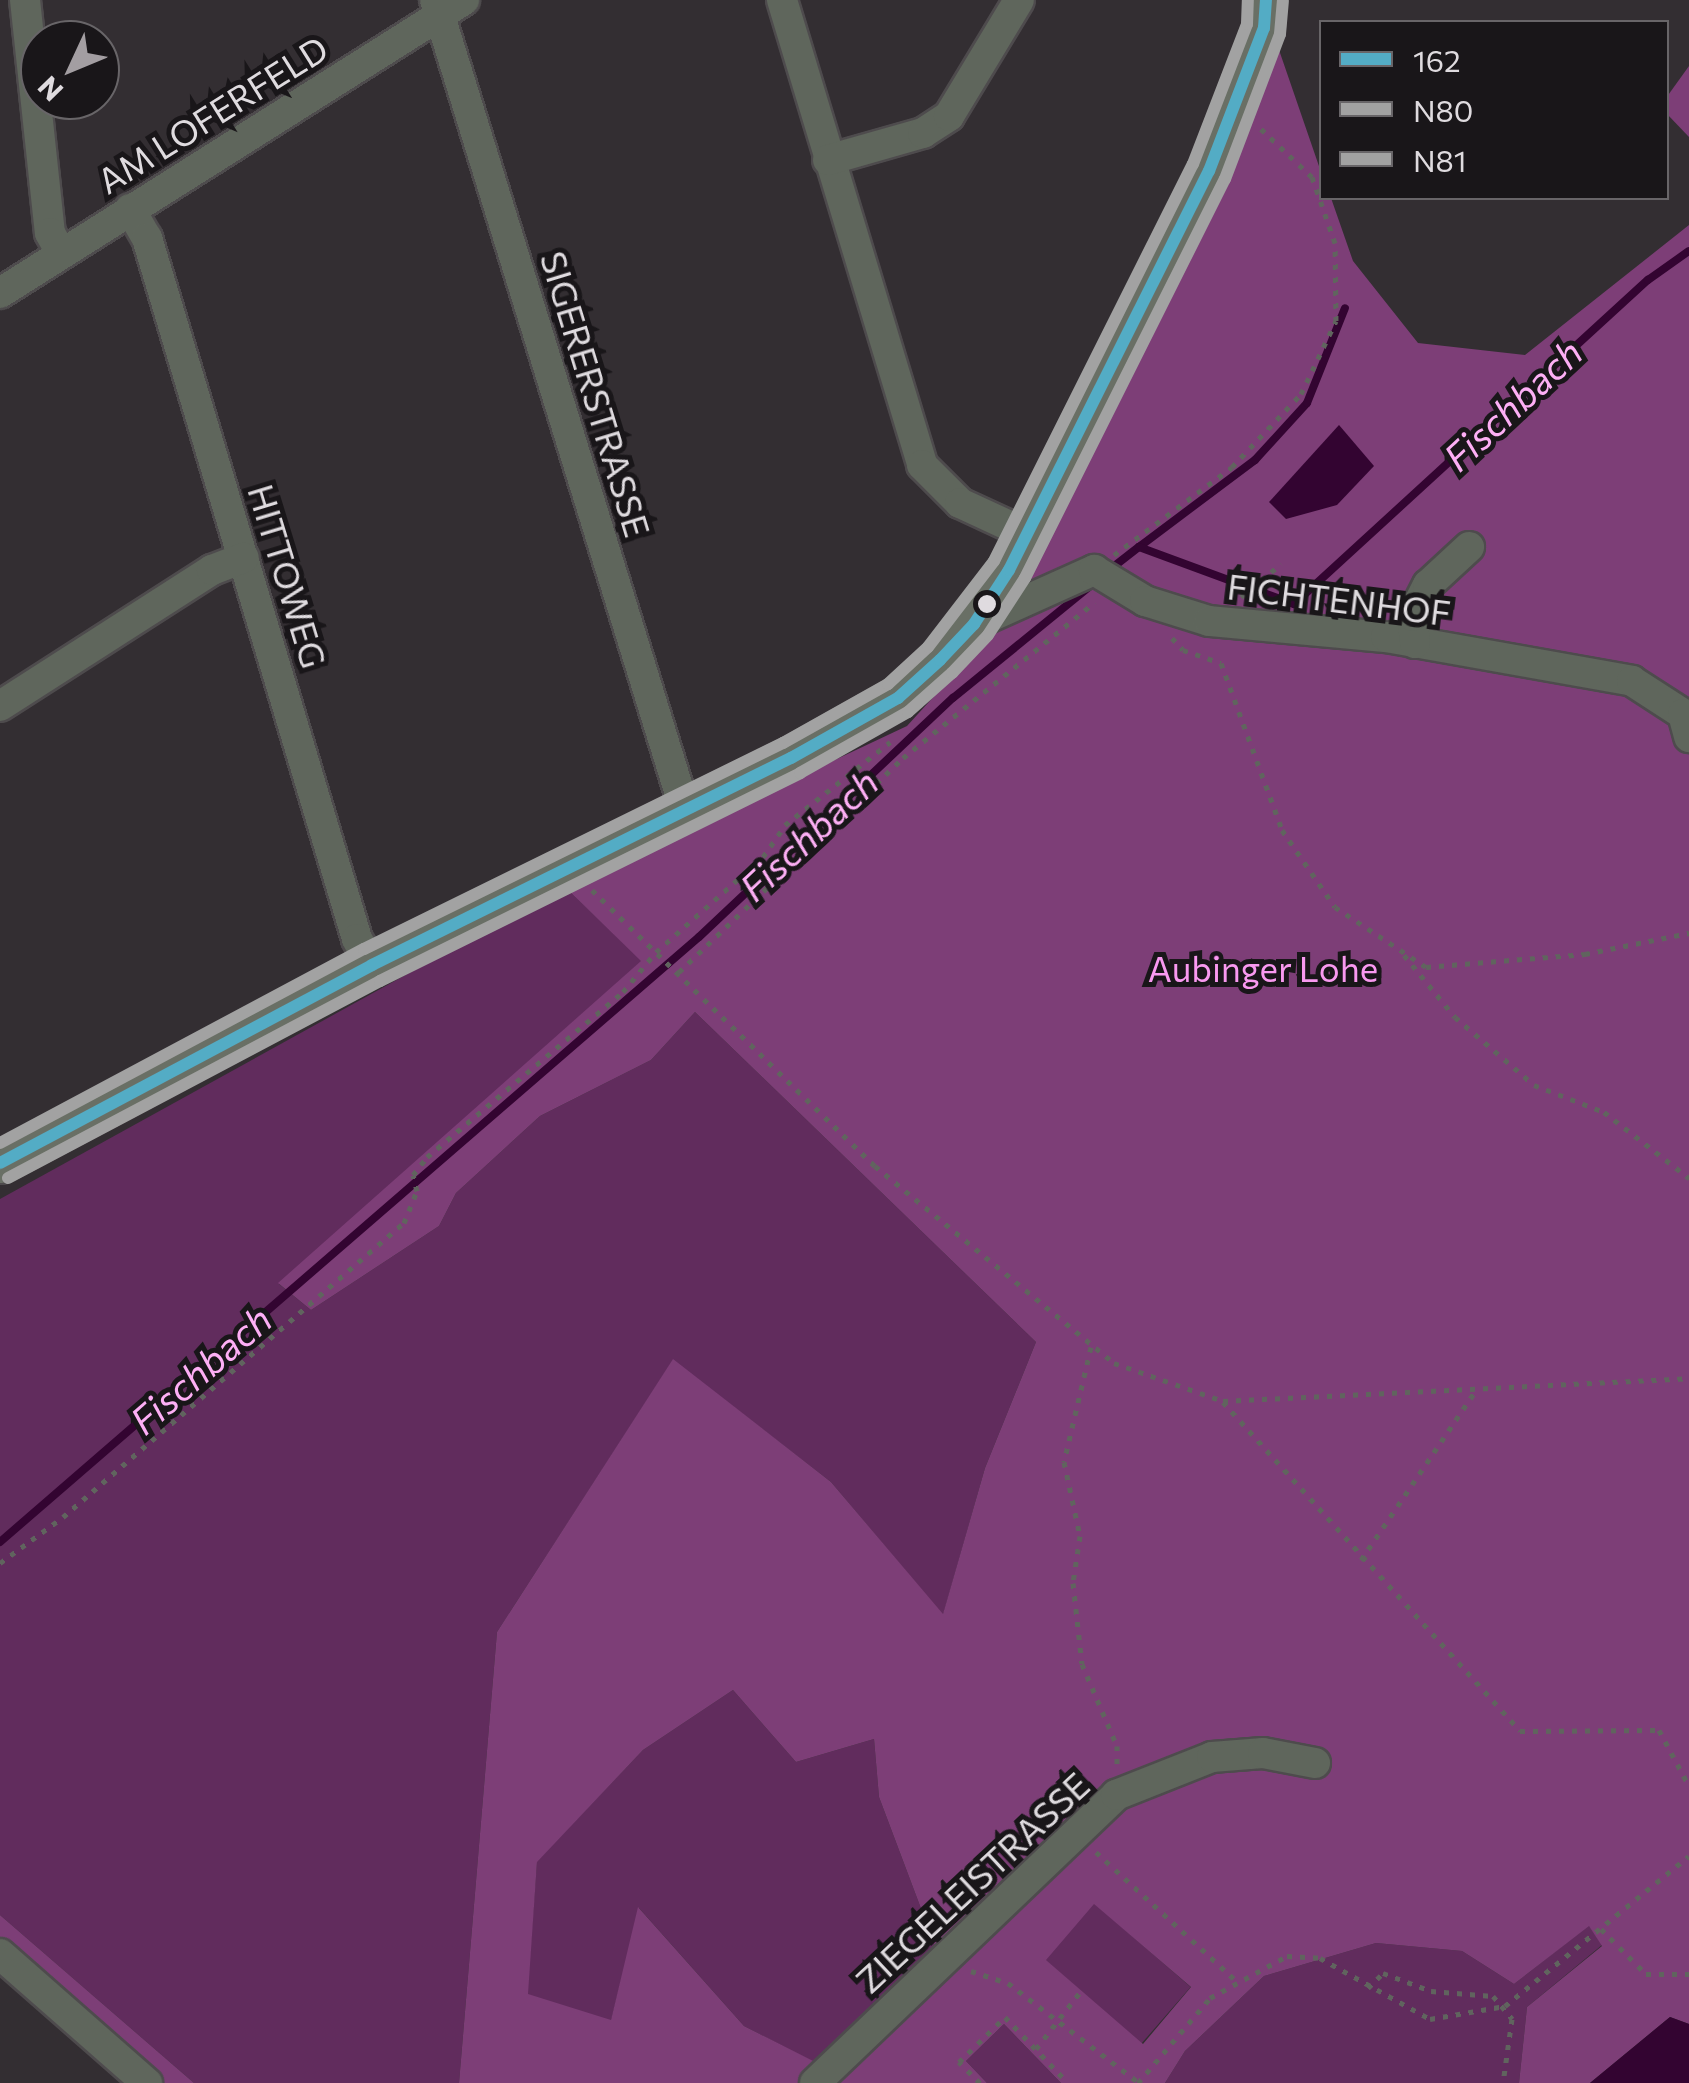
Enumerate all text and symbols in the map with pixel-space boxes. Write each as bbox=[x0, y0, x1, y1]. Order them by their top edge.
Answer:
north arrow bbox=[20, 20, 120, 120]
legend bbox=[1319, 20, 1669, 200]
street label: AM LOFERFELD bbox=[89, 26, 335, 202]
text: 162 bbox=[1413, 41, 1461, 78]
text: N bbox=[30, 70, 69, 109]
text: N80 bbox=[1413, 91, 1473, 128]
text: N81 bbox=[1413, 141, 1467, 178]
street label: SIGERERSTRASSE bbox=[533, 246, 659, 542]
water label: Fischbach bbox=[1433, 329, 1591, 479]
street label: HITTOWEG bbox=[240, 479, 336, 673]
street label: FICHTENHOF bbox=[1225, 564, 1453, 634]
unlabelled marker bbox=[977, 594, 997, 614]
water label: Fischbach bbox=[729, 759, 887, 909]
park label: Aubinger Lohe bbox=[1148, 947, 1378, 989]
water label: Fischbach bbox=[120, 1295, 280, 1443]
street label: ZIEGELEISTRASSE bbox=[847, 1763, 1097, 2001]

